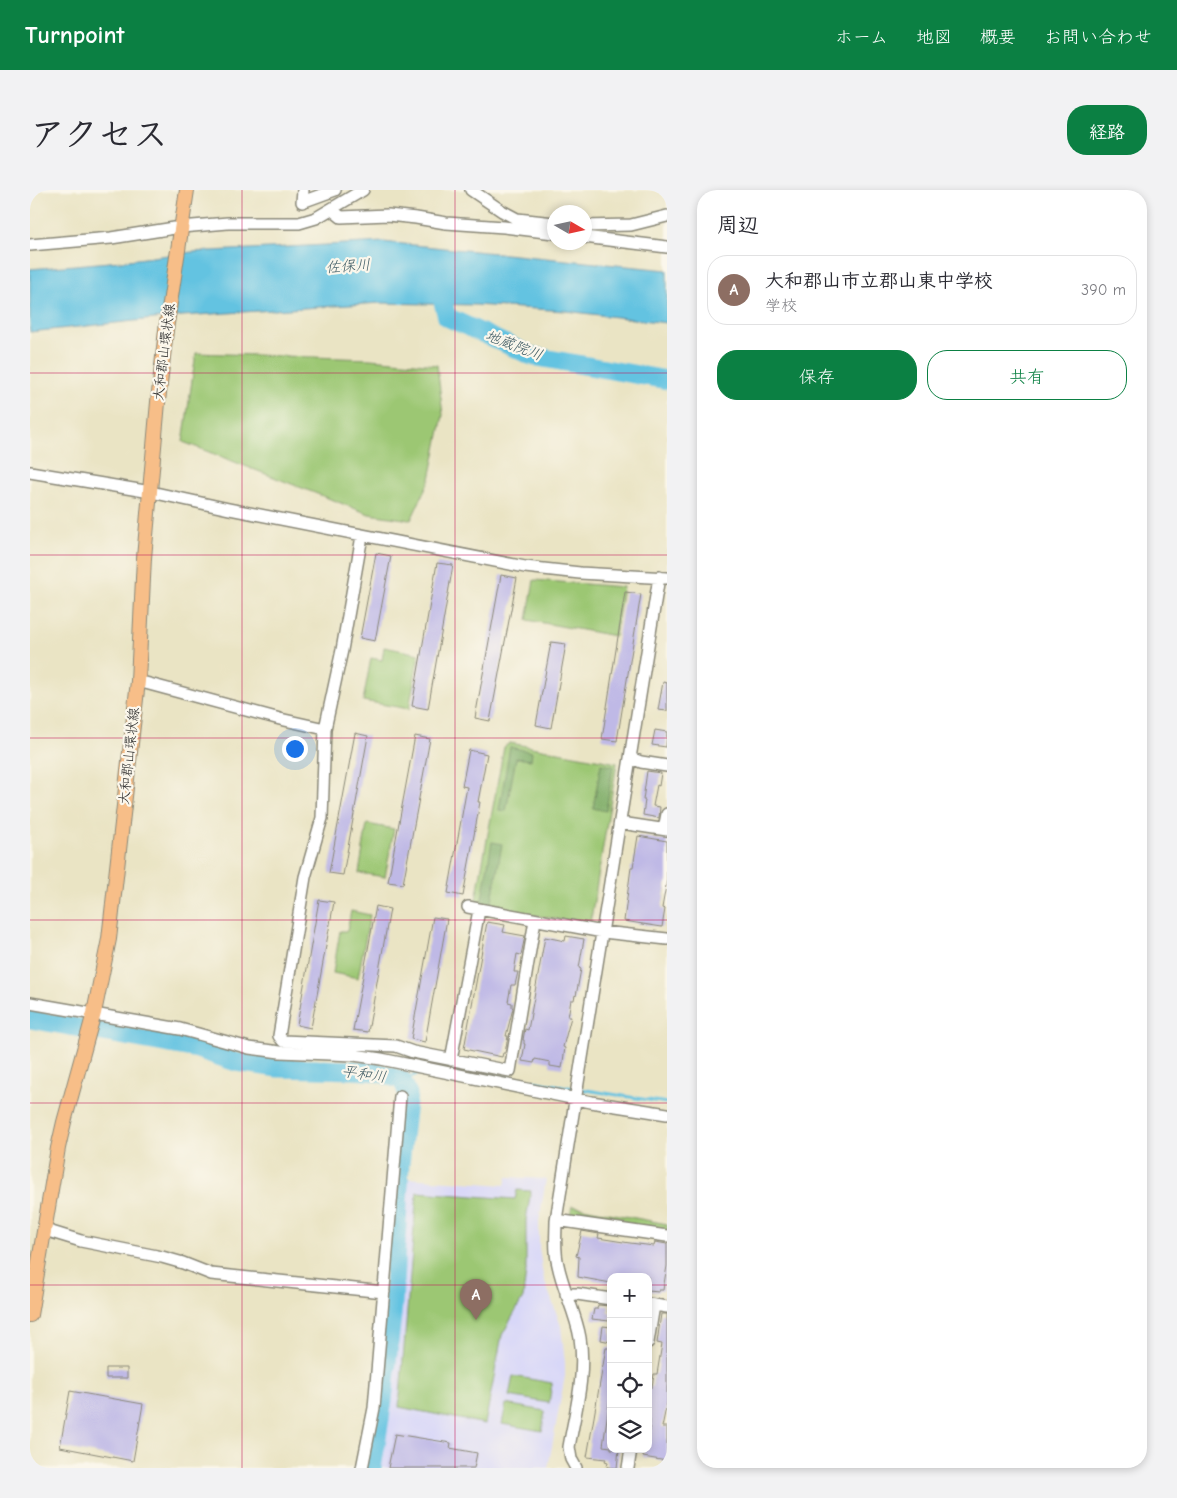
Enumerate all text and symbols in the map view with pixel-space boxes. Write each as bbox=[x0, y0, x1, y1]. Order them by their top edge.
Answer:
text: Turnpoint bbox=[25, 21, 124, 49]
text: ホーム bbox=[835, 27, 888, 48]
text: 地図 bbox=[916, 27, 952, 48]
text: 概要 bbox=[980, 27, 1016, 48]
text: お問い合わせ bbox=[1044, 27, 1152, 48]
button: 経路 bbox=[1067, 105, 1147, 155]
text: アクセス bbox=[30, 114, 168, 155]
north arrow bbox=[547, 205, 592, 250]
text: 周辺 bbox=[717, 213, 759, 237]
water label: 佐保川 bbox=[325, 255, 371, 277]
text: 大和郡山市立郡山東中学校 bbox=[765, 270, 993, 292]
text: A bbox=[730, 281, 738, 299]
text: 390 m bbox=[1081, 281, 1126, 299]
text: 学校 bbox=[765, 297, 797, 315]
street label: 大和郡山環状線 bbox=[150, 302, 178, 402]
water label: 地蔵院川 bbox=[483, 326, 545, 364]
button: 保存 bbox=[717, 350, 917, 400]
button: 共有 bbox=[927, 350, 1127, 400]
street label: 大和郡山環状線 bbox=[115, 706, 143, 806]
your location bbox=[282, 736, 308, 762]
water label: 平和川 bbox=[340, 1062, 388, 1086]
map controls bbox=[607, 1273, 652, 1453]
button: + bbox=[607, 1273, 652, 1318]
pin: A bbox=[460, 1279, 492, 1320]
button: − bbox=[607, 1318, 652, 1363]
button: locate bbox=[607, 1363, 652, 1408]
button: layers bbox=[607, 1408, 652, 1453]

